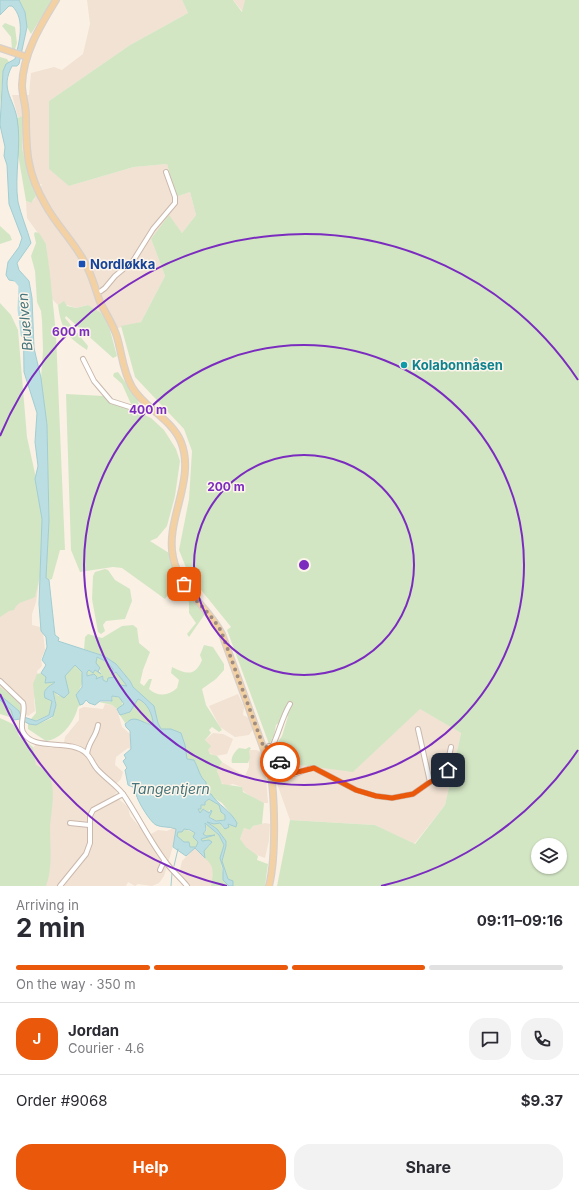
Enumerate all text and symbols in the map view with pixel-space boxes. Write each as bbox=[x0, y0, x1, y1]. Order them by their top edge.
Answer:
place label: Nordløkka bbox=[90, 256, 155, 272]
marker: Nordløkka bbox=[77, 259, 87, 269]
water label: Bruelven bbox=[13, 292, 36, 352]
text: 600 m bbox=[52, 324, 90, 339]
place label: Kolabonnåsen bbox=[412, 357, 503, 373]
marker: Kolabonnåsen bbox=[399, 360, 409, 370]
text: 400 m bbox=[129, 402, 167, 417]
text: 200 m bbox=[207, 479, 245, 494]
centre of rings bbox=[297, 558, 311, 572]
pin bbox=[167, 567, 201, 601]
icon: bag bbox=[173, 573, 195, 595]
courier bbox=[260, 742, 300, 782]
icon: car bbox=[269, 751, 291, 773]
pin bbox=[431, 753, 465, 787]
icon: home bbox=[437, 759, 459, 781]
water label: Tangentjern bbox=[130, 780, 210, 797]
map controls bbox=[531, 838, 567, 874]
button: layers bbox=[531, 838, 567, 874]
text: Arriving in bbox=[16, 897, 79, 913]
text: 09:11–09:16 bbox=[477, 911, 563, 930]
text: 2 min bbox=[16, 912, 86, 943]
text: On the way · 350 m bbox=[16, 976, 136, 992]
button: chat bbox=[469, 1018, 511, 1060]
button: phone bbox=[521, 1018, 563, 1060]
text: Jordan bbox=[68, 1021, 119, 1040]
text: J bbox=[33, 1029, 41, 1048]
text: Courier · 4.6 bbox=[68, 1040, 144, 1056]
text: Order #9068 bbox=[16, 1091, 108, 1110]
text: $9.37 bbox=[521, 1091, 563, 1110]
button: Help bbox=[16, 1144, 286, 1190]
button: Share bbox=[294, 1144, 563, 1190]

